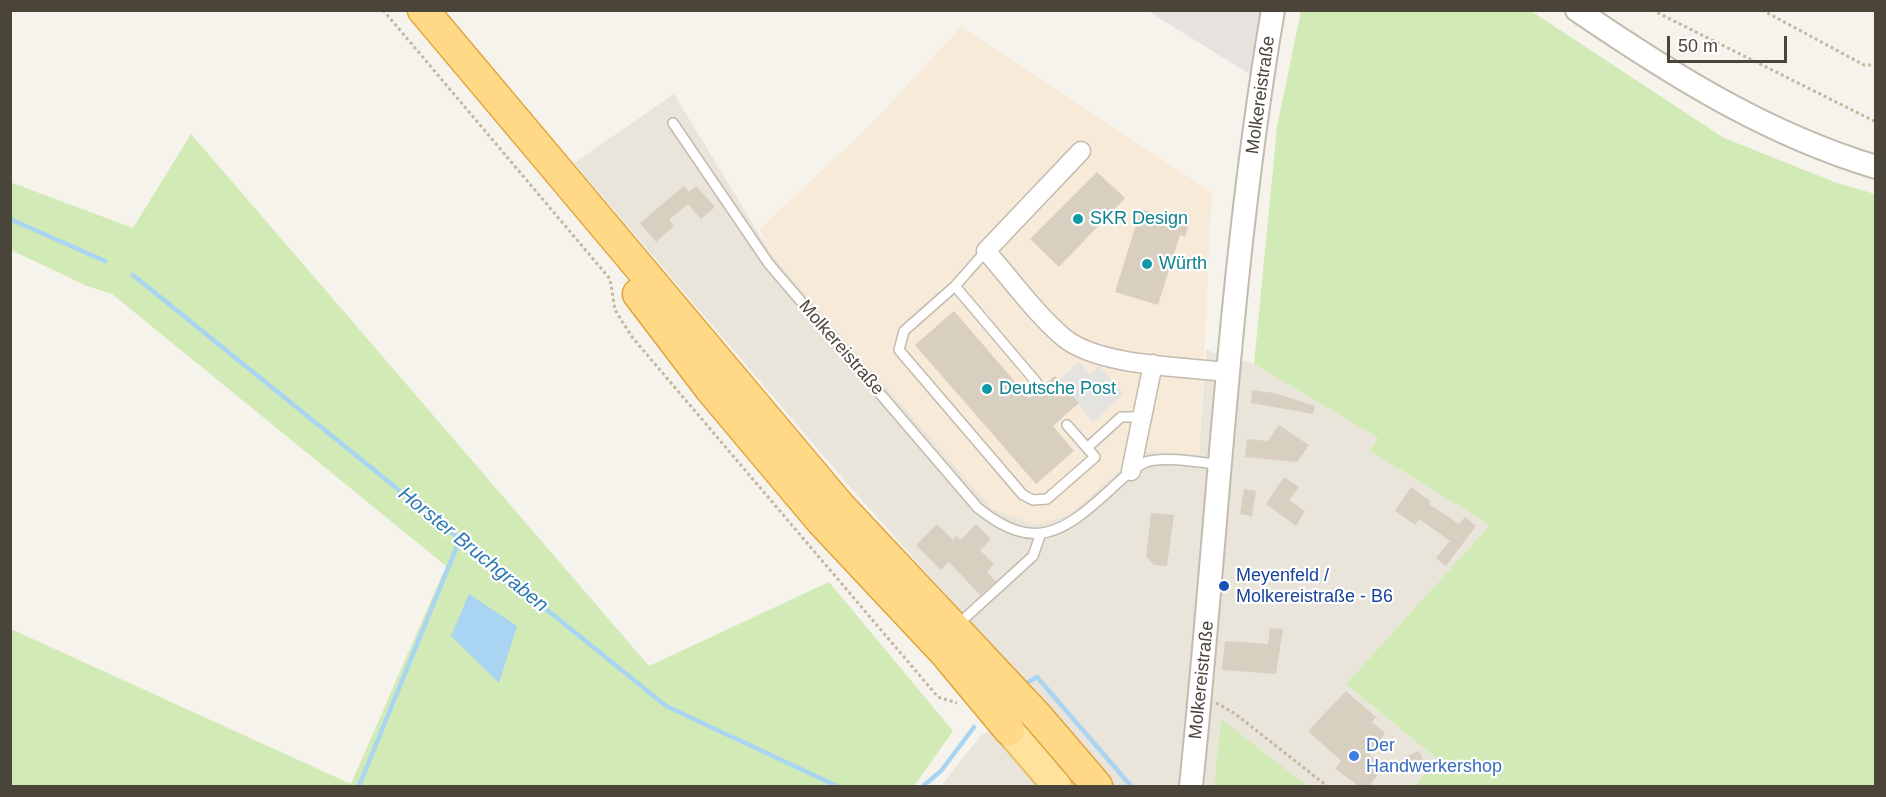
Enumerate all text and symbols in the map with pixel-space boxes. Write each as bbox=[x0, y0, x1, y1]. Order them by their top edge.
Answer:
scale bar bbox=[1670, 24, 1790, 62]
street label: Molkereistraße bbox=[1242, 35, 1280, 155]
text: 50 m bbox=[1678, 36, 1718, 56]
place label: SKR Design bbox=[1090, 208, 1188, 230]
marker: SKR Design bbox=[1071, 212, 1085, 226]
place label: Würth bbox=[1159, 253, 1207, 275]
marker: Würth bbox=[1140, 257, 1154, 271]
street label: Molkereistraße bbox=[794, 296, 888, 400]
place label: Deutsche Post bbox=[999, 378, 1116, 400]
marker: Deutsche Post bbox=[980, 382, 994, 396]
water label: Horster Bruchgraben bbox=[393, 482, 553, 618]
place label: Meyenfeld / Molkereistraße - B6 bbox=[1236, 565, 1393, 608]
marker: Meyenfeld / Molkereistraße - B6 bbox=[1217, 579, 1231, 593]
street label: Molkereistraße bbox=[1185, 620, 1219, 740]
place label: Der Handwerkershop bbox=[1366, 735, 1502, 777]
marker: Der Handwerkershop bbox=[1347, 749, 1361, 763]

